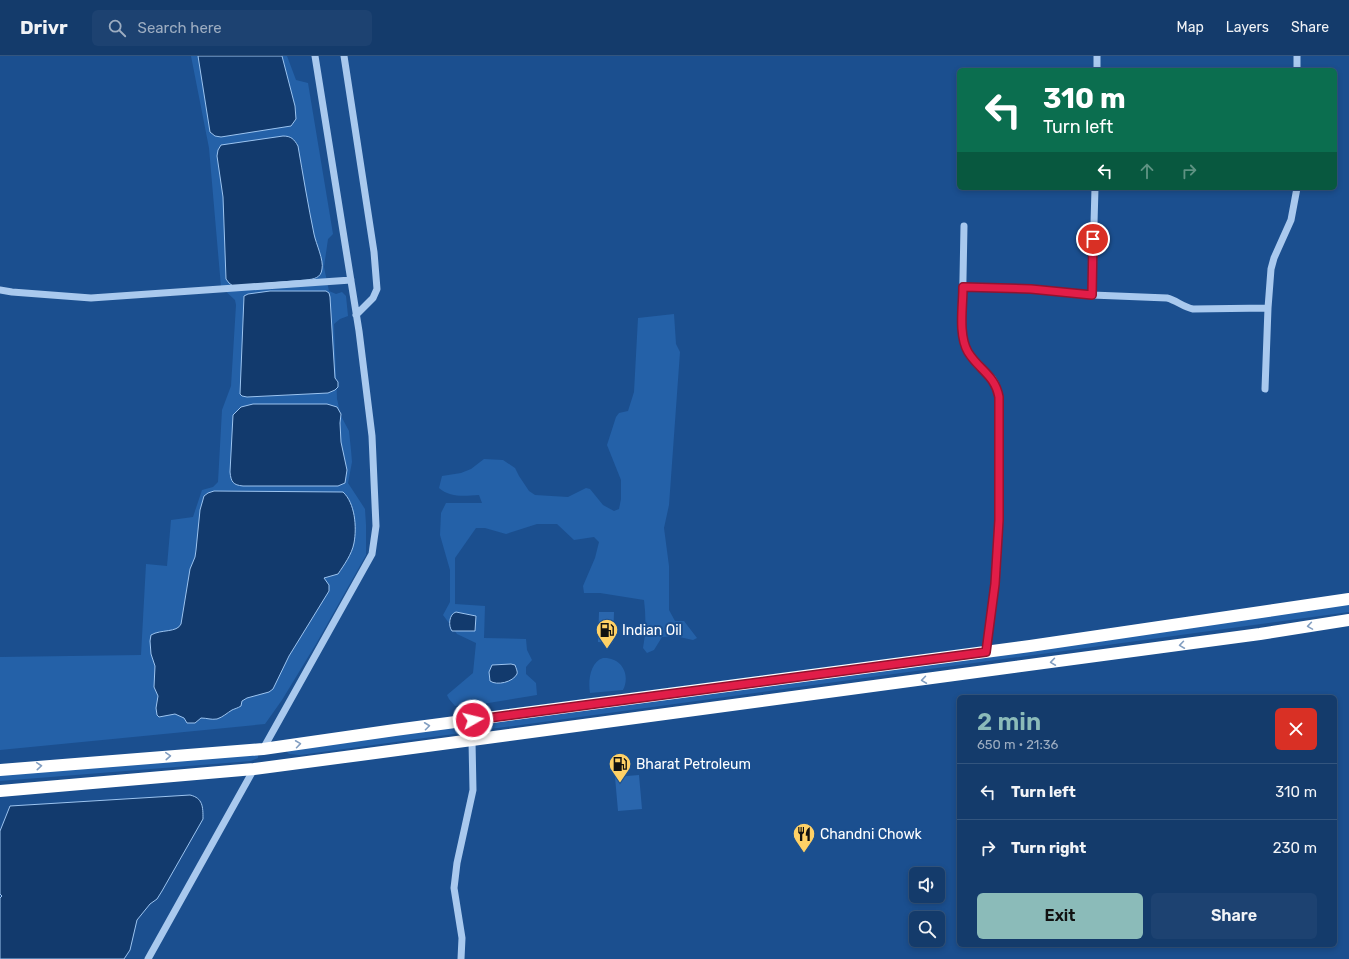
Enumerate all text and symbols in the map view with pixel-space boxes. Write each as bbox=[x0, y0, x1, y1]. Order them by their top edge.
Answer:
search box bbox=[92, 10, 372, 46]
text: Drivr bbox=[20, 16, 68, 39]
icon: search bbox=[106, 17, 128, 39]
text: Search here bbox=[138, 19, 222, 37]
text: Map bbox=[1177, 19, 1204, 36]
text: Layers bbox=[1226, 19, 1269, 36]
text: Share bbox=[1291, 19, 1329, 36]
text: 310 m bbox=[1043, 82, 1126, 115]
icon: left bbox=[977, 84, 1029, 136]
text: Turn left bbox=[1043, 116, 1113, 138]
icon: left bbox=[1094, 160, 1116, 182]
icon: ahead bbox=[1136, 160, 1158, 182]
icon: right bbox=[1178, 160, 1200, 182]
pin bbox=[1076, 222, 1110, 256]
icon: arrive bbox=[1082, 228, 1104, 250]
fuel station icon: Indian Oil bbox=[594, 617, 620, 650]
one-way arrow bbox=[1307, 621, 1314, 630]
place label: Indian Oil bbox=[622, 622, 682, 639]
one-way arrow bbox=[1179, 640, 1185, 649]
one-way arrow bbox=[1050, 657, 1056, 666]
one-way arrow bbox=[921, 675, 927, 684]
position arrow bbox=[452, 699, 494, 741]
text: 2 min bbox=[977, 708, 1041, 736]
button: close bbox=[1275, 708, 1317, 750]
one-way arrow bbox=[423, 722, 430, 731]
text: 650 m · 21:36 bbox=[977, 737, 1058, 752]
one-way arrow bbox=[295, 740, 301, 749]
fuel station icon: Bharat Petroleum bbox=[607, 751, 633, 784]
one-way arrow bbox=[165, 752, 171, 761]
place label: Bharat Petroleum bbox=[636, 756, 751, 773]
one-way arrow bbox=[36, 762, 42, 771]
icon: left bbox=[977, 781, 999, 803]
text: Turn left bbox=[1011, 783, 1076, 801]
text: 310 m bbox=[1275, 783, 1317, 801]
restaurant icon: Chandni Chowk bbox=[791, 821, 817, 854]
place label: Chandni Chowk bbox=[820, 826, 923, 843]
icon: right bbox=[977, 837, 999, 859]
text: Turn right bbox=[1011, 839, 1086, 857]
text: 230 m bbox=[1273, 839, 1317, 857]
map controls bbox=[909, 867, 945, 947]
button: sound bbox=[909, 867, 945, 903]
button: Exit bbox=[977, 893, 1143, 939]
button: Share bbox=[1151, 893, 1317, 939]
button: search bbox=[909, 911, 945, 947]

